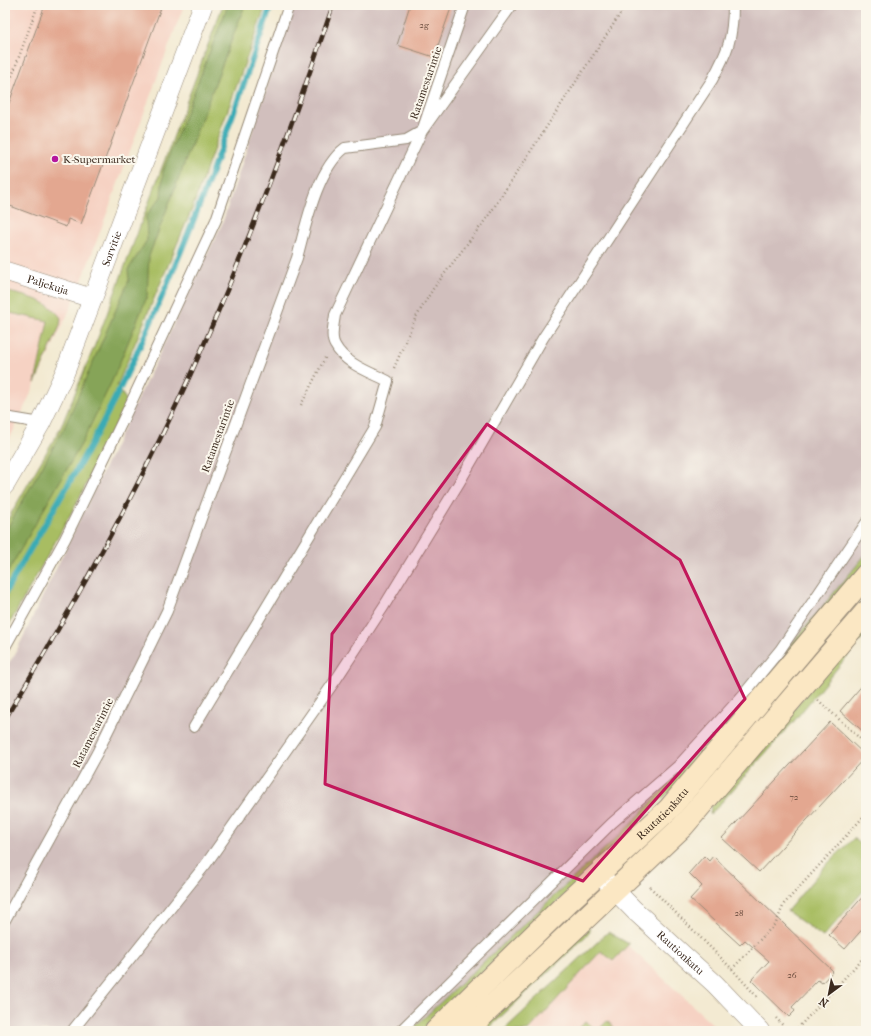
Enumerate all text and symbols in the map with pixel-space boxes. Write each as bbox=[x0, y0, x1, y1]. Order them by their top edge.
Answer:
house number: 2g bbox=[419, 20, 429, 30]
street label: Ratamestarintie bbox=[407, 44, 445, 121]
place label: K-Supermarket bbox=[63, 153, 136, 166]
marker: K-Supermarket bbox=[50, 154, 60, 164]
street label: Sorvitie bbox=[99, 228, 124, 268]
street label: Paljekuja bbox=[26, 272, 71, 297]
street label: Ratamestarintie bbox=[199, 397, 237, 474]
street label: Ratamestarintie bbox=[70, 695, 116, 770]
street label: Rautatienkatu bbox=[634, 784, 691, 842]
house number: 72 bbox=[790, 792, 799, 802]
house number: 28 bbox=[734, 908, 744, 918]
street label: Rautionkatu bbox=[654, 928, 708, 978]
house number: 26 bbox=[787, 970, 797, 980]
north arrow bbox=[809, 974, 849, 1014]
text: N bbox=[816, 994, 831, 1010]

